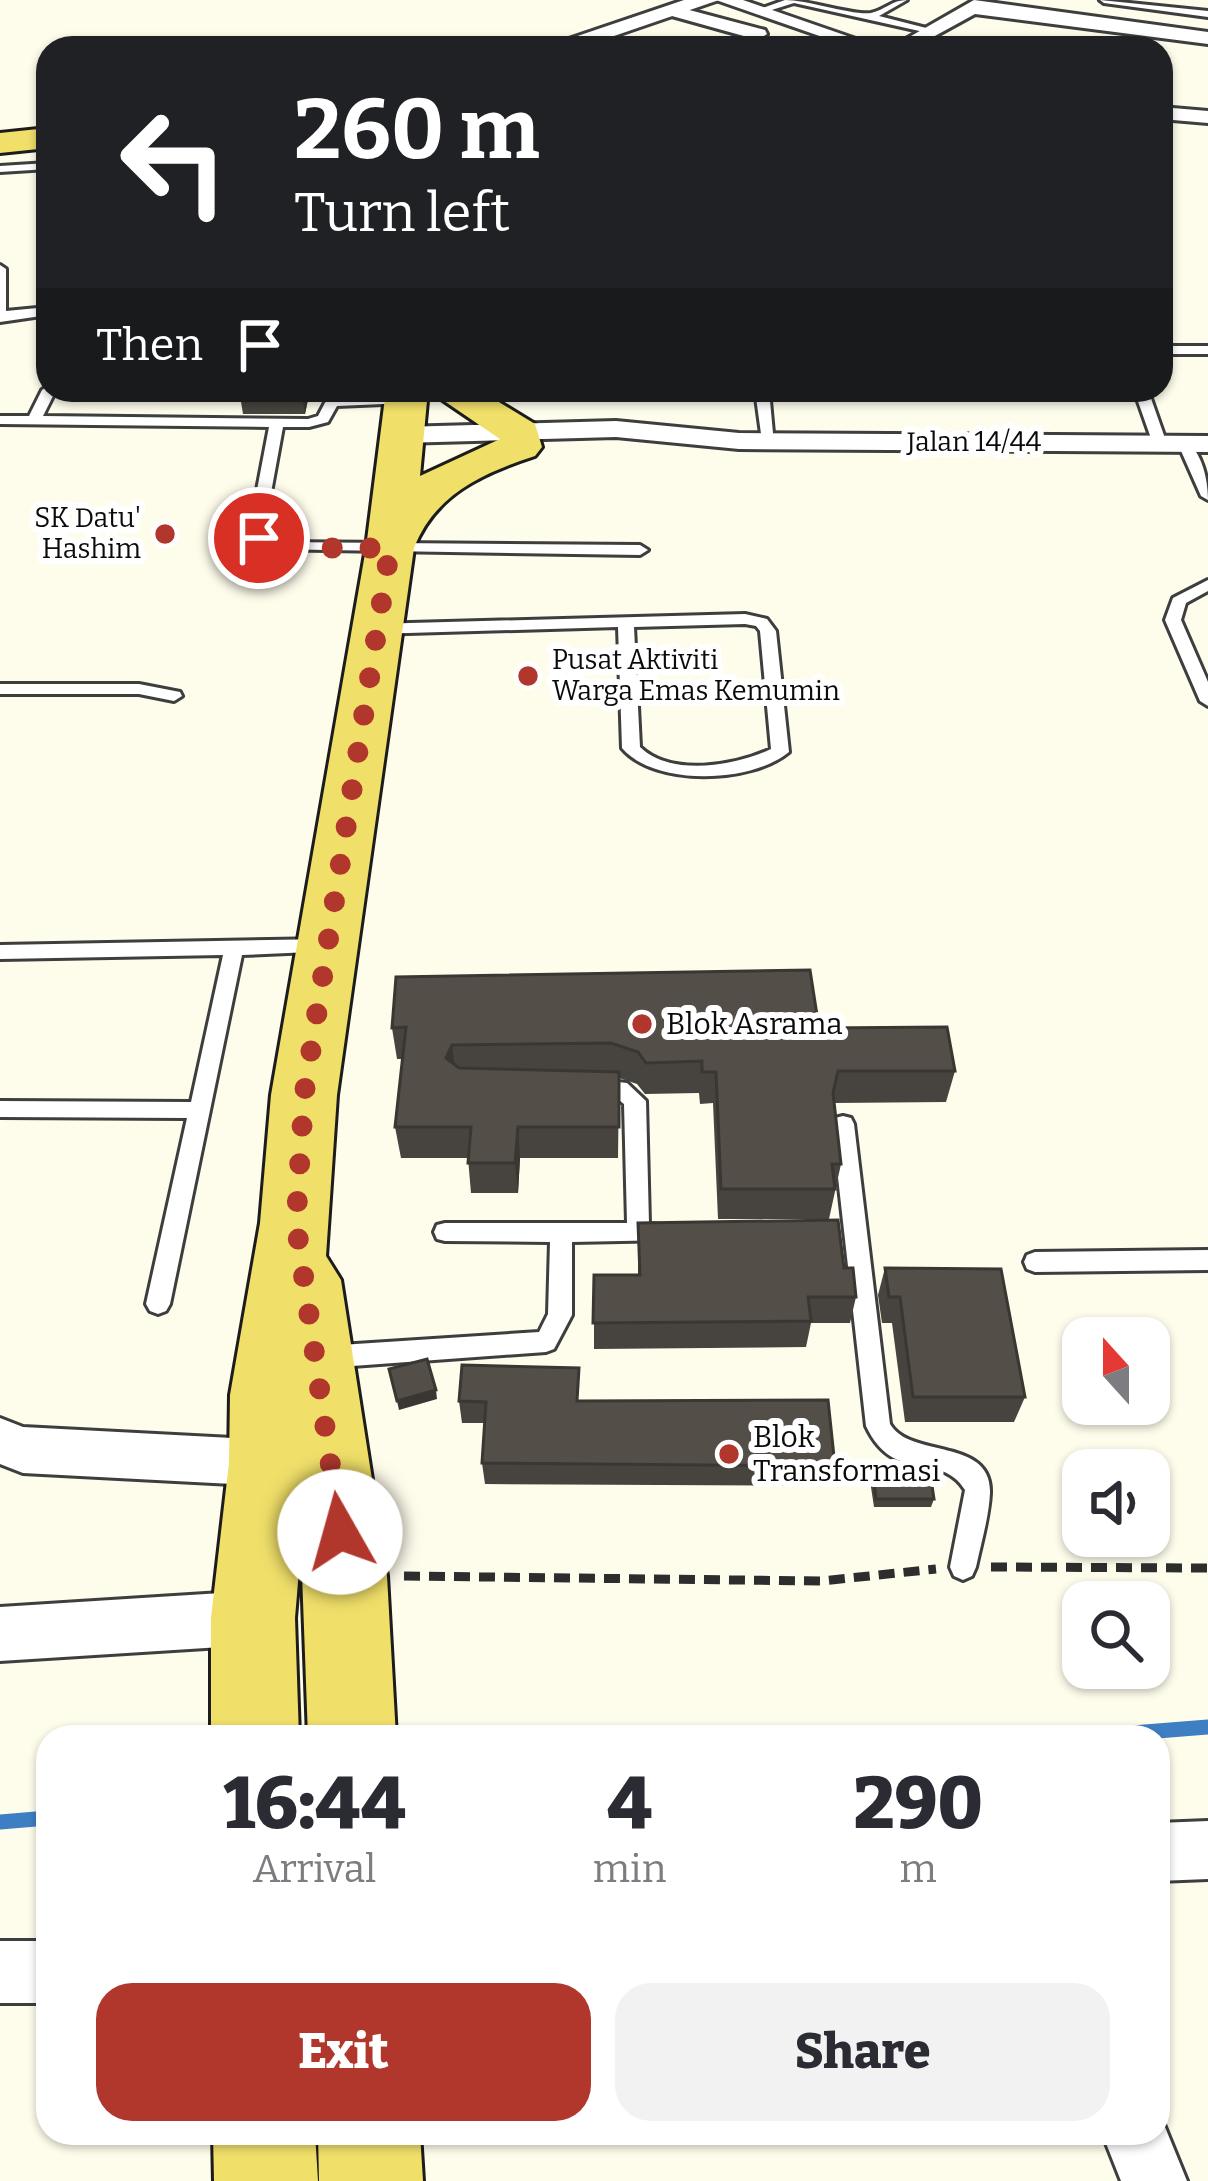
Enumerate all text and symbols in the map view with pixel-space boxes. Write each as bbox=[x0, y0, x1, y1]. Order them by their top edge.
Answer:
text: 260 m bbox=[294, 79, 540, 180]
icon: left bbox=[96, 84, 252, 240]
text: Turn left bbox=[294, 181, 510, 245]
icon: arrive bbox=[227, 312, 293, 378]
text: Then bbox=[96, 318, 203, 372]
street label: Jalan 14/44 bbox=[906, 426, 1042, 458]
pin bbox=[208, 487, 310, 589]
place label: SK Datu' Hashim bbox=[34, 502, 141, 565]
icon: arrive bbox=[226, 505, 292, 571]
marker: SK Datu' Hashim bbox=[152, 521, 178, 547]
place label: Pusat Aktiviti Warga Emas Kemumin bbox=[552, 644, 840, 707]
marker: Pusat Aktiviti Warga Emas Kemumin bbox=[515, 663, 541, 689]
place label: Blok Asrama bbox=[666, 1006, 843, 1042]
marker: Blok Asrama bbox=[629, 1011, 655, 1037]
north arrow bbox=[1062, 1317, 1170, 1425]
map controls bbox=[1062, 1317, 1170, 1689]
place label: Blok Transformasi bbox=[753, 1419, 941, 1489]
marker: Blok Transformasi bbox=[716, 1441, 742, 1467]
button: sound bbox=[1062, 1449, 1170, 1557]
position arrow bbox=[277, 1469, 403, 1595]
button: search bbox=[1062, 1581, 1170, 1689]
text: 16:44 bbox=[223, 1761, 406, 1847]
text: 4 bbox=[607, 1761, 652, 1847]
text: 290 bbox=[854, 1761, 983, 1847]
text: Arrival bbox=[253, 1846, 376, 1892]
text: min bbox=[593, 1846, 666, 1892]
text: m bbox=[900, 1846, 937, 1892]
button: Exit bbox=[96, 1983, 591, 2121]
button: Share bbox=[615, 1983, 1110, 2121]

